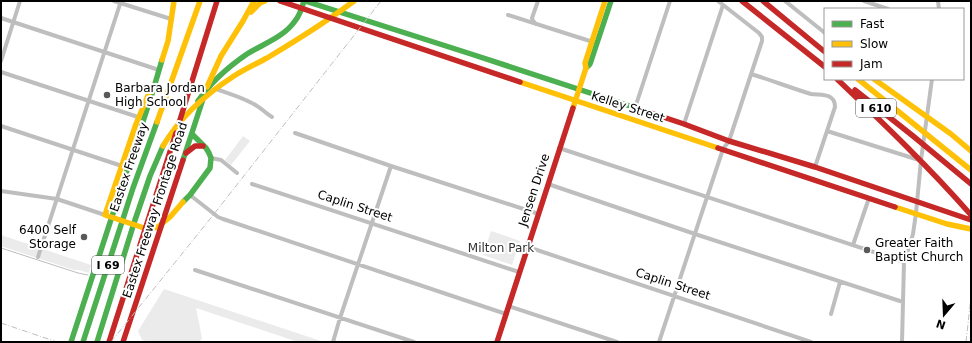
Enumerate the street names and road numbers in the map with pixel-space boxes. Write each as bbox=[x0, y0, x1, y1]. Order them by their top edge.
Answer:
street label: Kelley Street bbox=[590, 89, 667, 126]
road number: I 610 bbox=[856, 99, 896, 117]
street label: Eastex Freeway bbox=[107, 120, 151, 214]
street label: Eastex Freeway Frontage Road bbox=[120, 120, 190, 300]
street label: Jensen Drive bbox=[515, 152, 552, 229]
street label: Caplin Street bbox=[316, 187, 394, 225]
road number: I 69 bbox=[92, 256, 124, 274]
street label: Caplin Street bbox=[634, 265, 712, 303]

